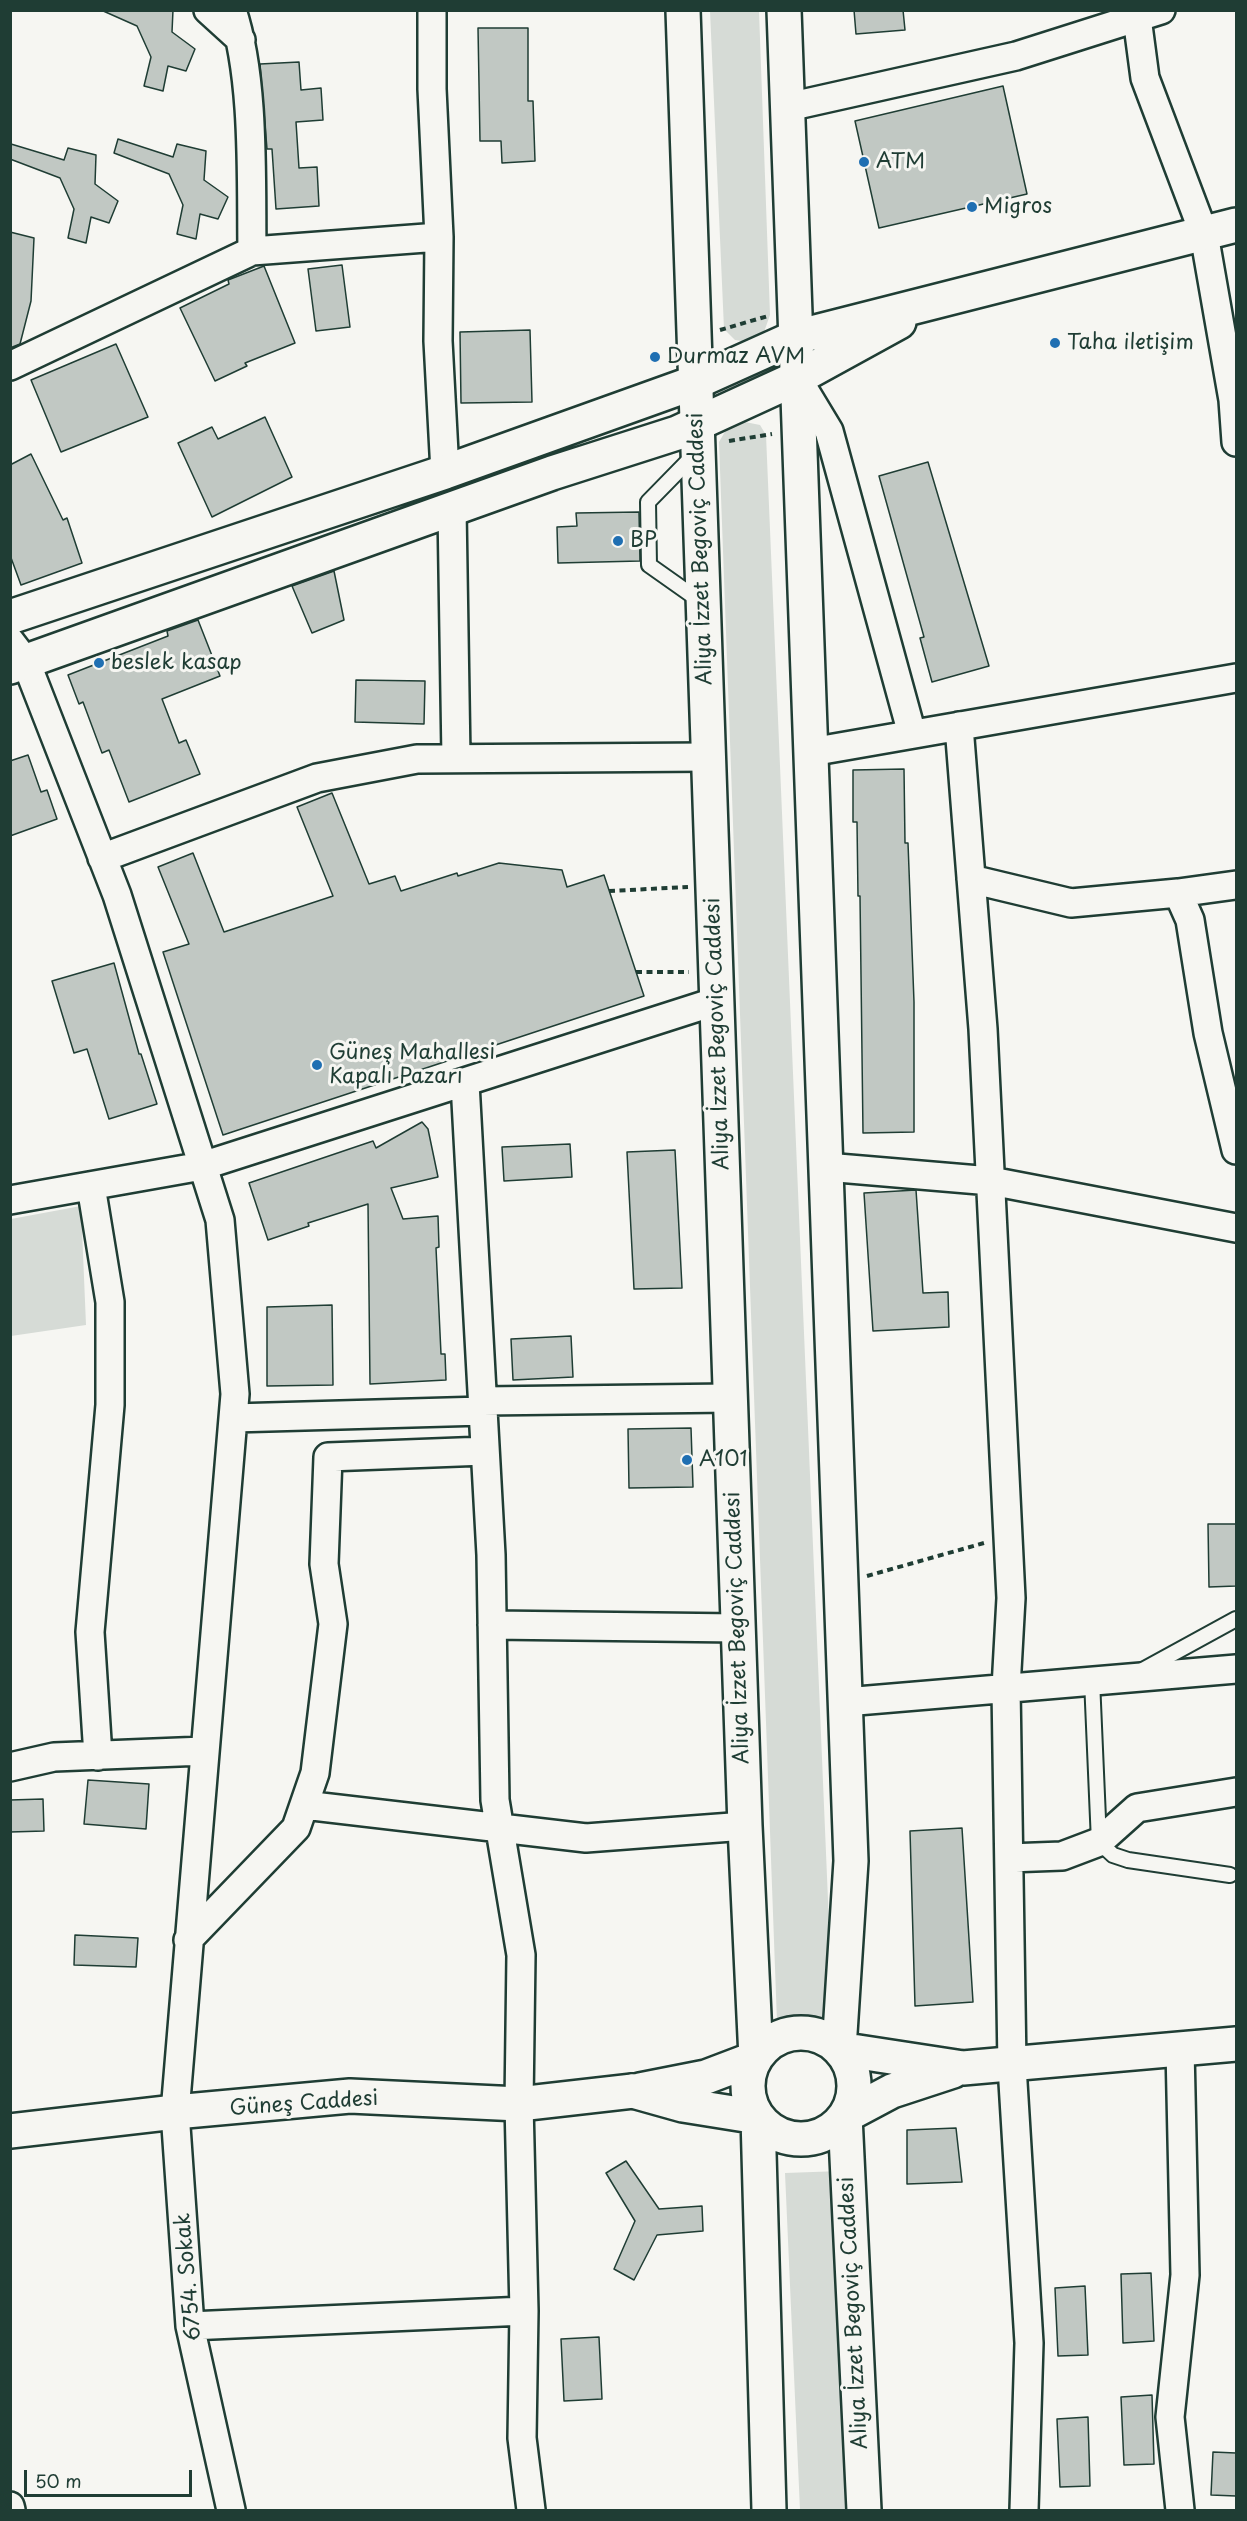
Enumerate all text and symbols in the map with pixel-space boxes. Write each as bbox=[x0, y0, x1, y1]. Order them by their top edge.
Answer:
place label: ATM bbox=[876, 149, 925, 175]
marker: ATM bbox=[857, 155, 871, 169]
place label: Migros bbox=[984, 194, 1052, 220]
marker: Migros bbox=[965, 200, 979, 214]
place label: Taha iletişim bbox=[1067, 330, 1194, 356]
marker: Taha iletişim bbox=[1048, 336, 1062, 350]
place label: Durmaz AVM bbox=[667, 344, 805, 370]
marker: Durmaz AVM bbox=[648, 350, 662, 364]
street label: Aliya İzzet Begoviç Caddesi bbox=[684, 412, 718, 686]
place label: BP bbox=[630, 528, 657, 554]
marker: BP bbox=[611, 534, 625, 548]
place label: beslek kasap bbox=[111, 650, 242, 676]
marker: beslek kasap bbox=[92, 656, 106, 670]
street label: Aliya İzzet Begoviç Caddesi bbox=[701, 897, 735, 1171]
place label: Güneş Mahallesi Kapalı Pazarı bbox=[329, 1040, 495, 1090]
marker: Güneş Mahallesi Kapalı Pazarı bbox=[310, 1058, 324, 1072]
place label: A101 bbox=[699, 1447, 748, 1473]
marker: A101 bbox=[680, 1453, 694, 1467]
street label: Aliya İzzet Begoviç Caddesi bbox=[721, 1491, 755, 1765]
street label: Güneş Caddesi bbox=[229, 2086, 379, 2122]
street label: Aliya İzzet Begoviç Caddesi bbox=[834, 2176, 874, 2450]
street label: 6754. Sokak bbox=[171, 2212, 207, 2342]
scale bar bbox=[27, 2458, 195, 2496]
text: 50 m bbox=[35, 2467, 82, 2494]

